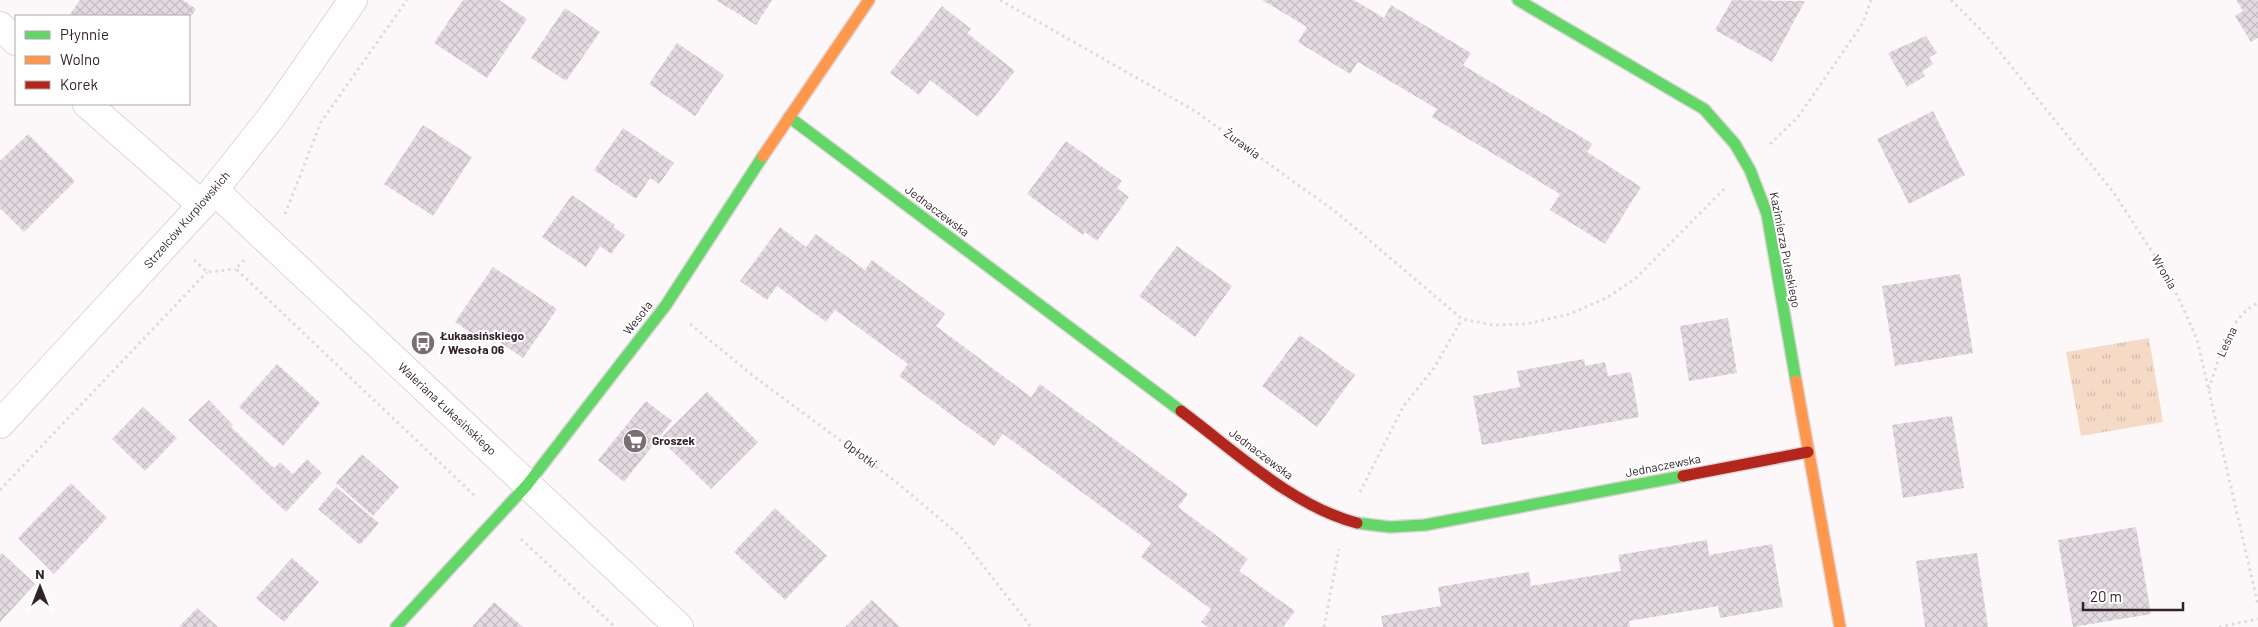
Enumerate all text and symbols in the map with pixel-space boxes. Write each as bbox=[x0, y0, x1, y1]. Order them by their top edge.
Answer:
legend bbox=[15, 15, 190, 105]
text: Płynnie bbox=[60, 25, 109, 43]
text: Wolno bbox=[60, 50, 100, 68]
text: Korek bbox=[60, 75, 98, 93]
street label: Żurawia bbox=[1222, 125, 1263, 161]
street label: Strzelców Kurpiowskich bbox=[140, 168, 232, 271]
street label: Jednaczewska bbox=[903, 182, 972, 239]
street label: Kazimierza Pułaskiego bbox=[1768, 191, 1804, 309]
street label: Wronia bbox=[2150, 252, 2180, 291]
street label: Wesoła bbox=[620, 298, 655, 337]
street label: Leśna bbox=[2213, 324, 2239, 359]
place label: Łukaasińskiego / Wesoła 06 bbox=[439, 328, 524, 356]
bus stop icon: Łukaasińskiego / Wesoła 06 bbox=[410, 330, 436, 356]
street label: Waleriana Łukasińskiego bbox=[396, 359, 500, 457]
street label: Jednaczewska bbox=[1227, 425, 1296, 482]
supermarket icon: Groszek bbox=[622, 428, 648, 454]
place label: Groszek bbox=[652, 433, 696, 447]
street label: Opłotki bbox=[841, 436, 880, 470]
street label: Jednaczewska bbox=[1624, 451, 1702, 479]
north arrow bbox=[15, 562, 65, 612]
text: N bbox=[35, 565, 45, 582]
scale bar bbox=[2083, 580, 2183, 612]
text: 20 m bbox=[2090, 587, 2122, 605]

